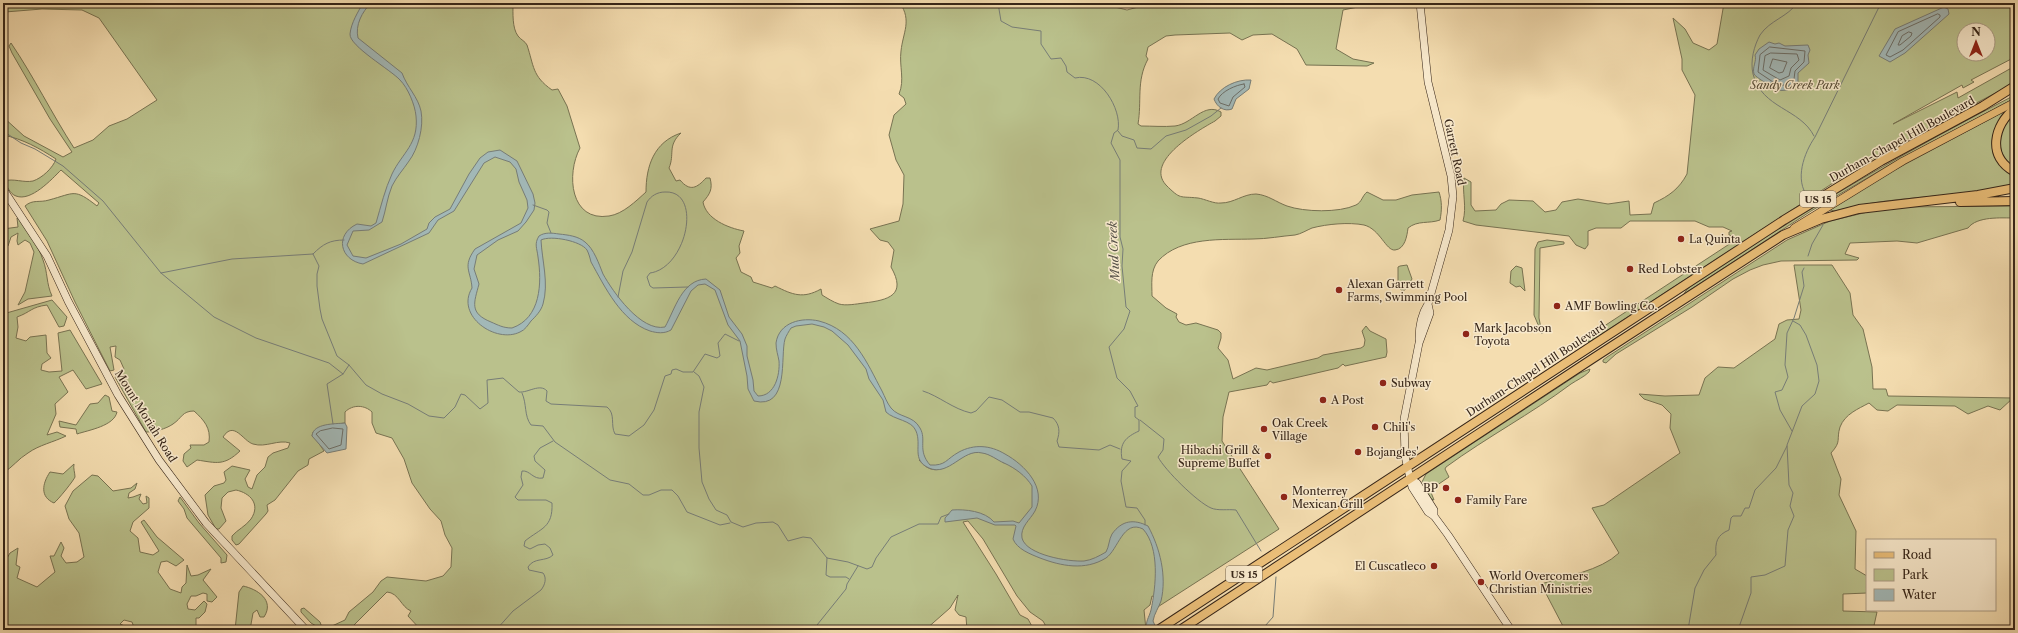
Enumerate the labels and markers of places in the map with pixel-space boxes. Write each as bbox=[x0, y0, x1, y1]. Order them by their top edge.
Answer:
place label: La Quinta bbox=[1689, 232, 1741, 246]
marker: La Quinta bbox=[1676, 234, 1686, 244]
place label: Red Lobster bbox=[1638, 262, 1702, 276]
marker: Red Lobster bbox=[1625, 264, 1635, 274]
place label: Alexan Garrett Farms, Swimming Pool bbox=[1346, 277, 1468, 304]
marker: Alexan Garrett Farms, Swimming Pool bbox=[1334, 285, 1344, 295]
place label: AMF Bowling Co. bbox=[1564, 299, 1658, 313]
marker: AMF Bowling Co. bbox=[1552, 301, 1562, 311]
place label: Mark Jacobson Toyota bbox=[1474, 321, 1552, 348]
marker: Mark Jacobson Toyota bbox=[1461, 329, 1471, 339]
place label: Subway bbox=[1391, 376, 1432, 390]
marker: Subway bbox=[1378, 378, 1388, 388]
place label: A Post bbox=[1330, 393, 1364, 407]
marker: A Post bbox=[1318, 395, 1328, 405]
place label: Oak Creek Village bbox=[1271, 416, 1328, 443]
place label: Chili's bbox=[1383, 420, 1416, 434]
marker: Chili's bbox=[1370, 422, 1380, 432]
marker: Oak Creek Village bbox=[1259, 424, 1269, 434]
place label: Hibachi Grill & Supreme Buffet bbox=[1178, 443, 1260, 470]
place label: Bojangles' bbox=[1366, 445, 1419, 459]
marker: Bojangles' bbox=[1353, 447, 1363, 457]
marker: Hibachi Grill & Supreme Buffet bbox=[1263, 451, 1273, 461]
place label: BP bbox=[1423, 481, 1438, 495]
marker: BP bbox=[1441, 483, 1451, 493]
place label: Monterrey Mexican Grill bbox=[1292, 484, 1364, 511]
marker: Monterrey Mexican Grill bbox=[1279, 492, 1289, 502]
place label: Family Fare bbox=[1466, 493, 1527, 507]
marker: Family Fare bbox=[1453, 495, 1463, 505]
place label: El Cuscatleco bbox=[1355, 559, 1426, 573]
marker: El Cuscatleco bbox=[1429, 561, 1439, 571]
place label: World Overcomers Christian Ministries bbox=[1488, 569, 1592, 596]
marker: World Overcomers Christian Ministries bbox=[1476, 577, 1486, 587]

